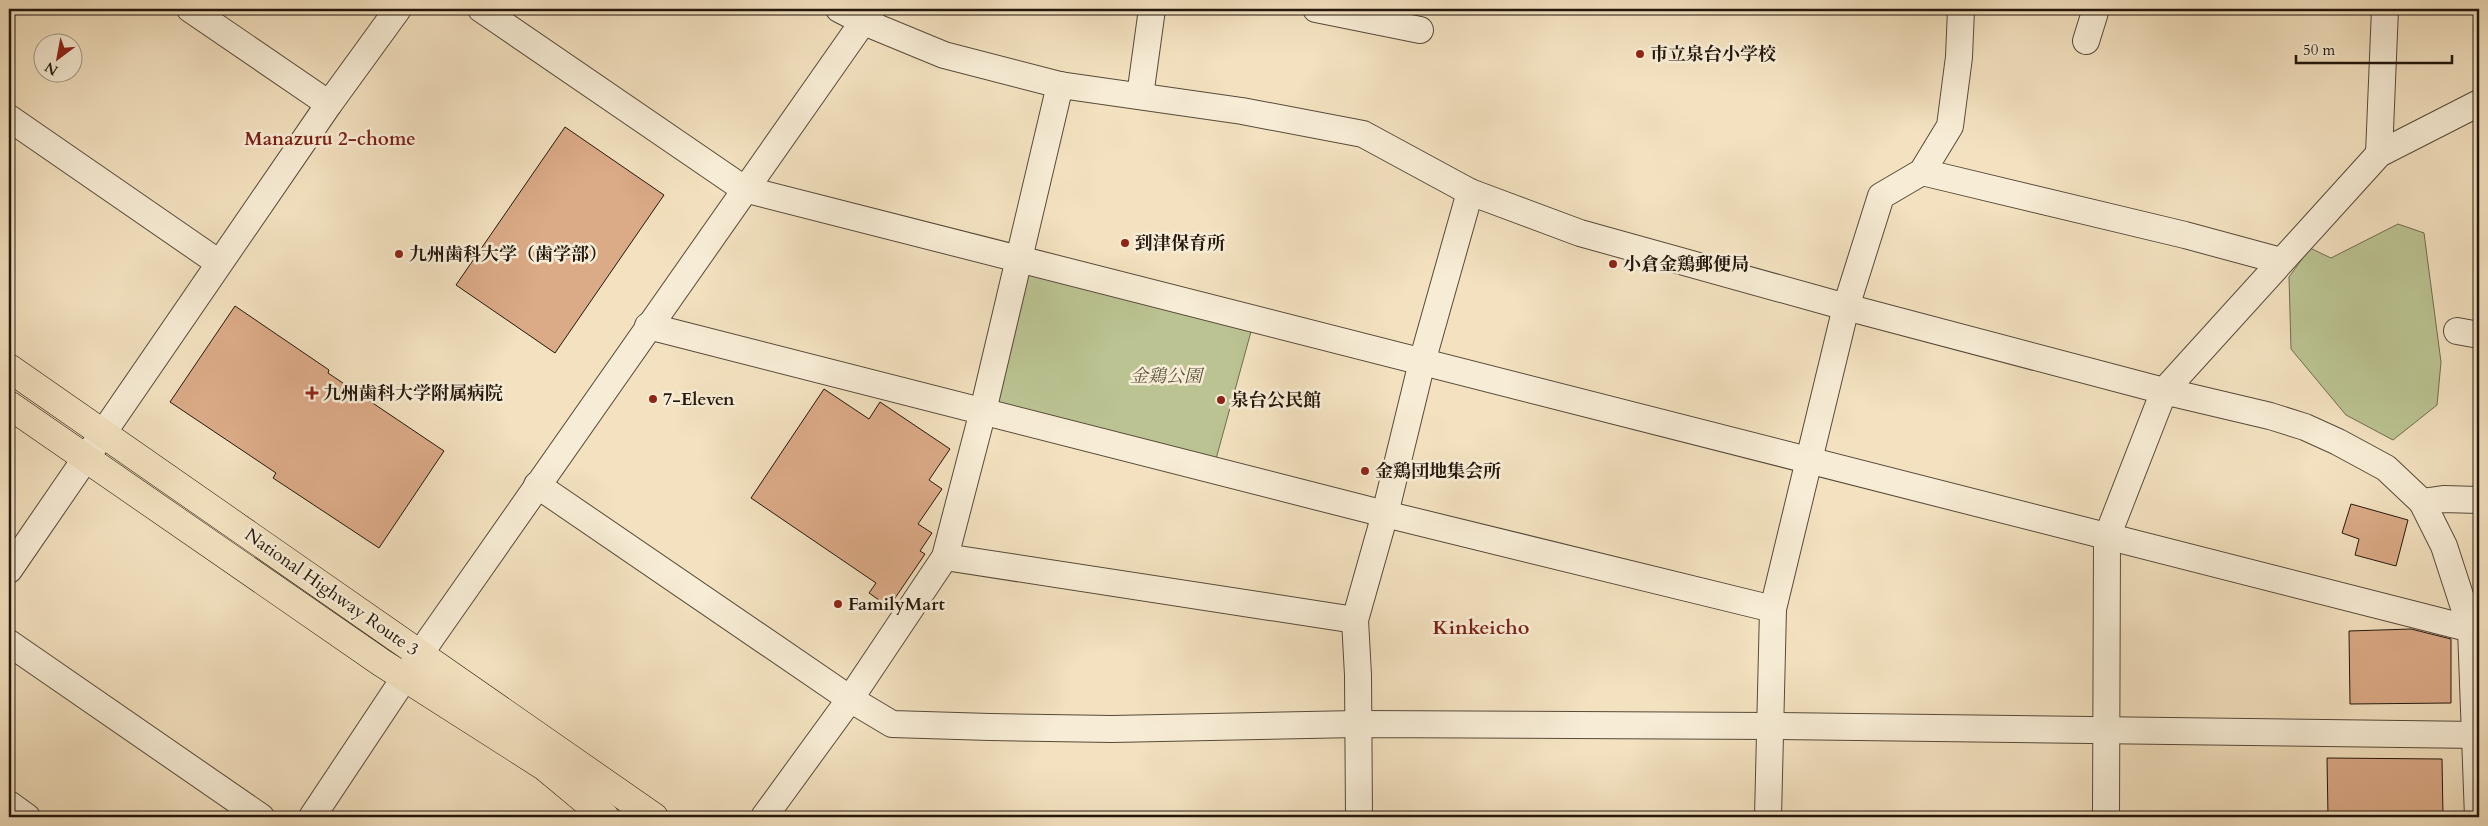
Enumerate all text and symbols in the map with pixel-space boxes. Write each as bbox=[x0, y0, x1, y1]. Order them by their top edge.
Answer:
north arrow bbox=[32, 32, 82, 82]
scale bar bbox=[2296, 32, 2452, 64]
text: 50 m bbox=[2303, 40, 2335, 60]
place label: 市立泉台小学校 bbox=[1650, 42, 1776, 67]
marker: 市立泉台小学校 bbox=[1634, 48, 1646, 60]
text: N bbox=[41, 57, 62, 80]
district label: Manazuru 2-chome bbox=[244, 126, 416, 152]
place label: 到津保育所 bbox=[1135, 231, 1225, 256]
marker: 到津保育所 bbox=[1119, 237, 1131, 249]
place label: 九州歯科大学（歯学部） bbox=[409, 242, 607, 267]
marker: 九州歯科大学（歯学部） bbox=[393, 248, 405, 260]
place label: 小倉金鶏郵便局 bbox=[1623, 252, 1749, 277]
marker: 小倉金鶏郵便局 bbox=[1607, 258, 1619, 270]
park label: 金鶏公園 bbox=[1130, 364, 1205, 389]
place label: 九州歯科大学附属病院 bbox=[323, 381, 503, 406]
marker: 九州歯科大学附属病院 bbox=[305, 386, 319, 400]
place label: 7-Eleven bbox=[663, 387, 735, 412]
place label: 泉台公民館 bbox=[1231, 388, 1321, 413]
marker: 7-Eleven bbox=[647, 393, 659, 405]
marker: 泉台公民館 bbox=[1215, 394, 1227, 406]
place label: 金鶏団地集会所 bbox=[1375, 459, 1501, 484]
marker: 金鶏団地集会所 bbox=[1359, 465, 1371, 477]
street label: National Highway Route 3 bbox=[239, 523, 424, 662]
place label: FamilyMart bbox=[848, 592, 945, 617]
marker: FamilyMart bbox=[832, 598, 844, 610]
district label: Kinkeicho bbox=[1433, 614, 1529, 641]

